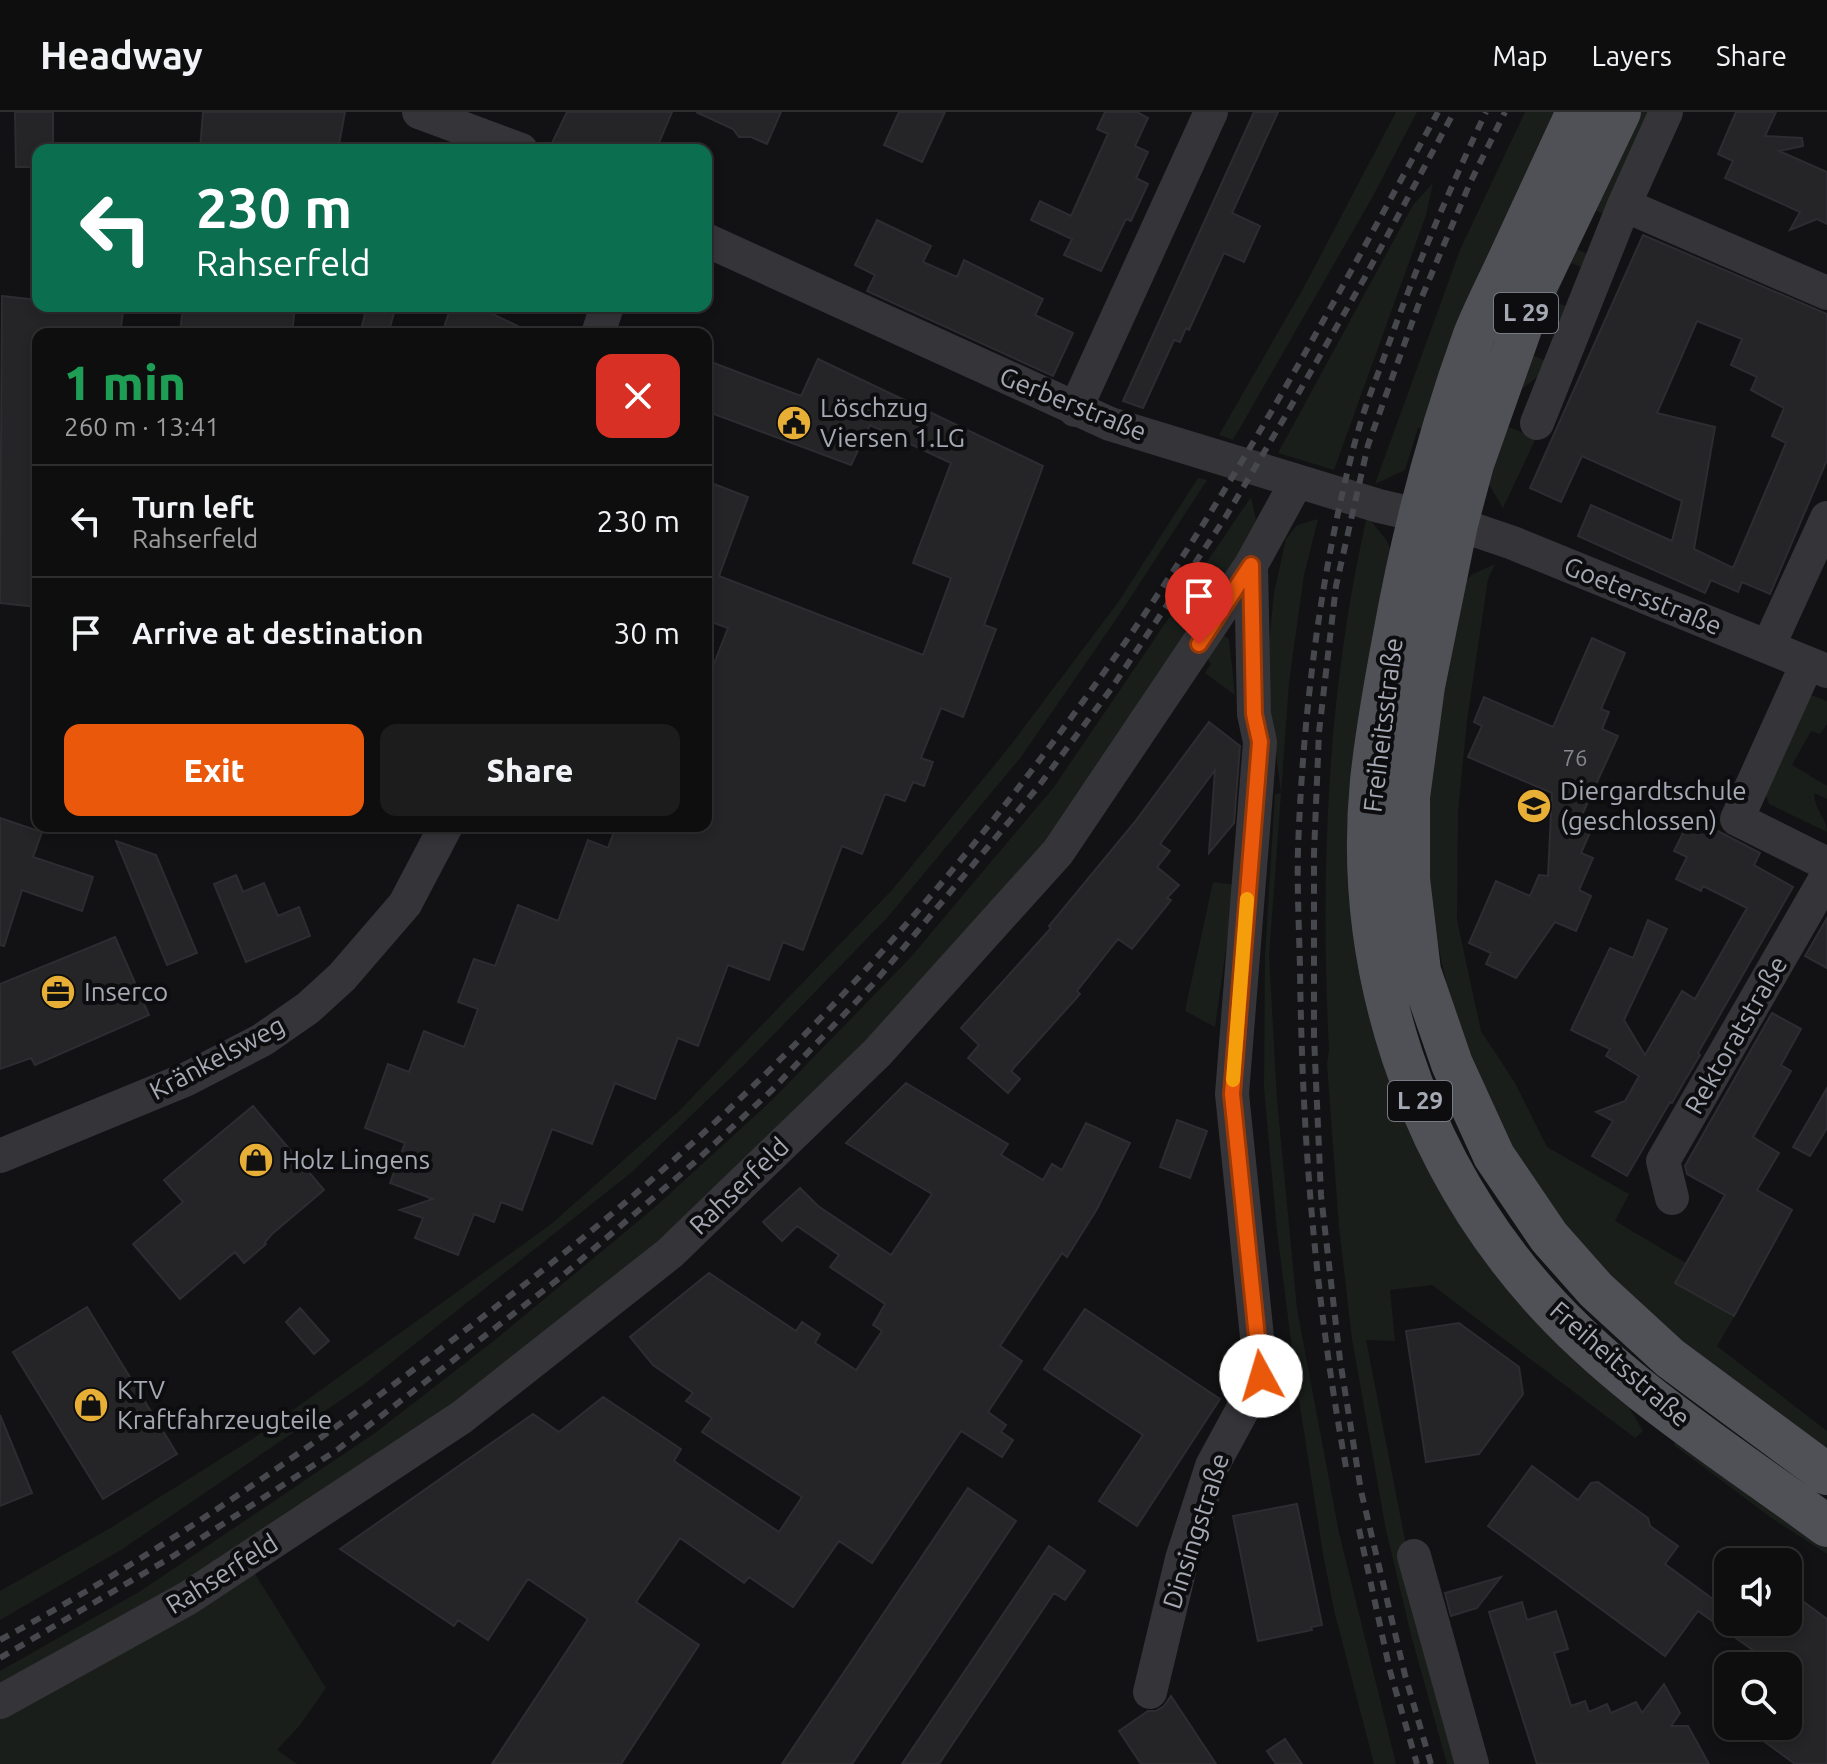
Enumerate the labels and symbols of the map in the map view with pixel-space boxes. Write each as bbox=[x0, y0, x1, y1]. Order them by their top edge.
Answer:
road number: L 29 bbox=[1494, 293, 1558, 333]
street label: Gerberstraße bbox=[996, 361, 1151, 446]
place label: Löschzug Viersen 1.LG bbox=[820, 393, 965, 452]
public building icon: Löschzug Viersen 1.LG bbox=[775, 404, 813, 442]
street label: Goetersstraße bbox=[1560, 551, 1726, 640]
pin bbox=[1165, 562, 1233, 644]
street label: Freiheitsstraße bbox=[1357, 636, 1408, 814]
house number: 76 bbox=[1563, 745, 1587, 770]
place label: Diergardtschule (geschlossen) bbox=[1560, 776, 1747, 835]
school or university icon: Diergardtschule (geschlossen) bbox=[1515, 787, 1553, 825]
street label: Rektoratstraße bbox=[1679, 951, 1792, 1119]
office icon: Inserco bbox=[39, 973, 77, 1011]
place label: Inserco bbox=[84, 977, 168, 1006]
street label: Kränkelsweg bbox=[144, 1010, 289, 1105]
road number: L 29 bbox=[1388, 1081, 1452, 1121]
street label: Rahserfeld bbox=[683, 1131, 794, 1240]
shop icon: Holz Lingens bbox=[237, 1141, 275, 1179]
place label: Holz Lingens bbox=[282, 1145, 430, 1174]
street label: Freiheitsstraße bbox=[1545, 1295, 1696, 1432]
position arrow bbox=[1219, 1334, 1303, 1418]
place label: KTV Kraftfahrzeugteile bbox=[117, 1375, 332, 1434]
shop icon: KTV Kraftfahrzeugteile bbox=[72, 1386, 110, 1424]
street label: Dinsingstraße bbox=[1157, 1449, 1234, 1612]
street label: Rahserfeld bbox=[161, 1528, 283, 1619]

